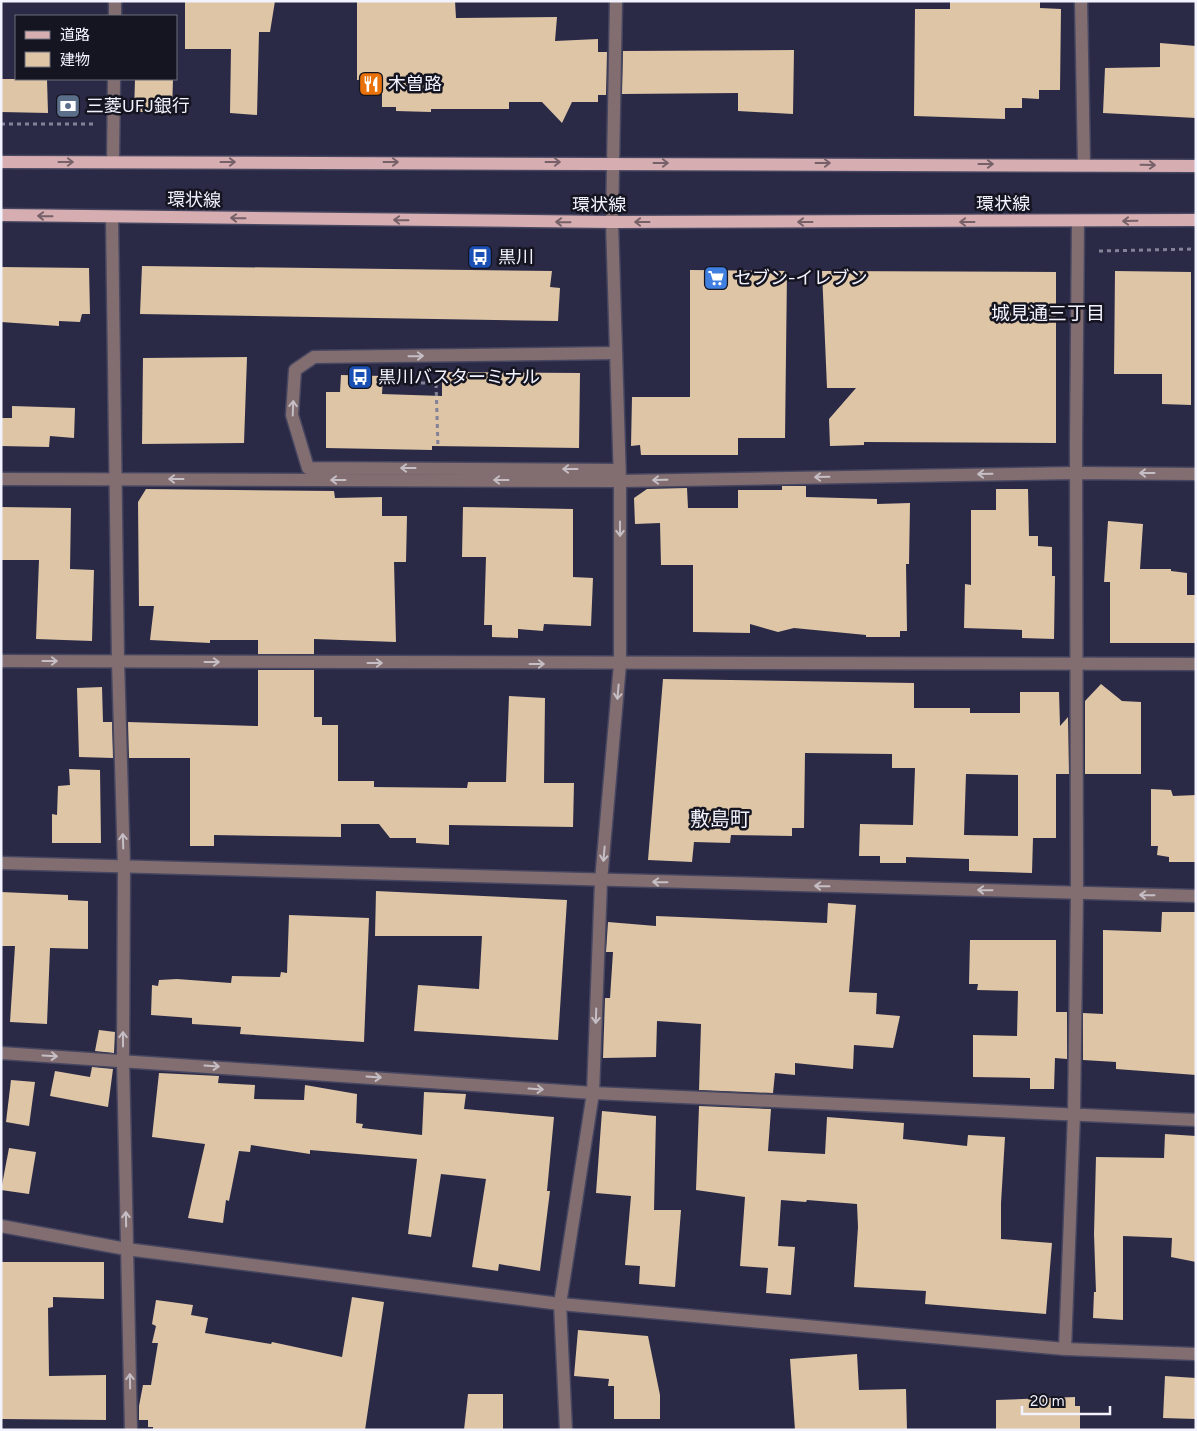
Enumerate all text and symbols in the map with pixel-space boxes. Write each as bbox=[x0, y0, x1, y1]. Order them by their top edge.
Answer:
legend bbox=[15, 15, 178, 80]
text: 道路 bbox=[60, 26, 90, 44]
text: 建物 bbox=[60, 51, 90, 69]
restaurant icon: 木曽路 bbox=[358, 71, 384, 97]
place label: 木曽路 bbox=[388, 73, 442, 95]
bank icon: 三菱UFJ銀行 bbox=[55, 93, 81, 119]
place label: 三菱UFJ銀行 bbox=[86, 95, 190, 117]
one-way arrow bbox=[57, 157, 73, 167]
one-way arrow bbox=[220, 157, 236, 167]
one-way arrow bbox=[382, 157, 398, 167]
one-way arrow bbox=[544, 157, 561, 167]
one-way arrow bbox=[652, 158, 668, 168]
one-way arrow bbox=[814, 158, 831, 168]
one-way arrow bbox=[977, 159, 993, 169]
one-way arrow bbox=[1140, 160, 1156, 170]
street label: 環状線 bbox=[167, 189, 221, 211]
street label: 環状線 bbox=[976, 193, 1030, 215]
street label: 環状線 bbox=[572, 194, 626, 216]
one-way arrow bbox=[38, 211, 54, 221]
one-way arrow bbox=[230, 213, 246, 223]
one-way arrow bbox=[393, 215, 409, 225]
one-way arrow bbox=[1122, 216, 1138, 226]
one-way arrow bbox=[555, 217, 572, 227]
one-way arrow bbox=[634, 217, 650, 227]
one-way arrow bbox=[797, 217, 813, 227]
one-way arrow bbox=[959, 217, 976, 227]
bus stop icon: 黒川 bbox=[467, 244, 493, 270]
place label: 黒川 bbox=[498, 246, 534, 268]
supermarket icon: セブン-イレブン bbox=[703, 265, 729, 291]
place label: セブン-イレブン bbox=[734, 267, 868, 289]
district label: 城見通三丁目 bbox=[991, 302, 1105, 325]
one-way arrow bbox=[407, 351, 423, 360]
bus stop icon: 黒川バスターミナル bbox=[347, 364, 373, 390]
place label: 黒川バスターミナル bbox=[378, 366, 540, 388]
one-way arrow bbox=[288, 400, 298, 416]
one-way arrow bbox=[400, 463, 416, 473]
one-way arrow bbox=[563, 465, 579, 474]
one-way arrow bbox=[1139, 468, 1156, 478]
one-way arrow bbox=[977, 470, 993, 479]
one-way arrow bbox=[814, 472, 830, 482]
one-way arrow bbox=[168, 474, 184, 484]
one-way arrow bbox=[331, 475, 347, 485]
one-way arrow bbox=[493, 475, 510, 485]
one-way arrow bbox=[652, 475, 668, 485]
one-way arrow bbox=[615, 521, 625, 537]
one-way arrow bbox=[42, 656, 58, 666]
one-way arrow bbox=[204, 657, 220, 667]
one-way arrow bbox=[366, 658, 383, 668]
one-way arrow bbox=[529, 659, 545, 669]
one-way arrow bbox=[613, 683, 622, 699]
district label: 敷島町 bbox=[690, 807, 750, 831]
one-way arrow bbox=[118, 833, 128, 850]
one-way arrow bbox=[599, 845, 608, 861]
one-way arrow bbox=[652, 877, 668, 887]
one-way arrow bbox=[814, 881, 830, 891]
one-way arrow bbox=[977, 886, 993, 895]
one-way arrow bbox=[1139, 890, 1155, 899]
one-way arrow bbox=[591, 1008, 600, 1024]
one-way arrow bbox=[118, 1031, 128, 1047]
one-way arrow bbox=[42, 1051, 58, 1060]
one-way arrow bbox=[204, 1061, 220, 1071]
one-way arrow bbox=[366, 1073, 382, 1082]
one-way arrow bbox=[528, 1084, 544, 1093]
one-way arrow bbox=[121, 1211, 131, 1227]
one-way arrow bbox=[125, 1373, 135, 1390]
scale bar bbox=[1022, 1384, 1110, 1416]
text: 20 m bbox=[1030, 1392, 1064, 1410]

